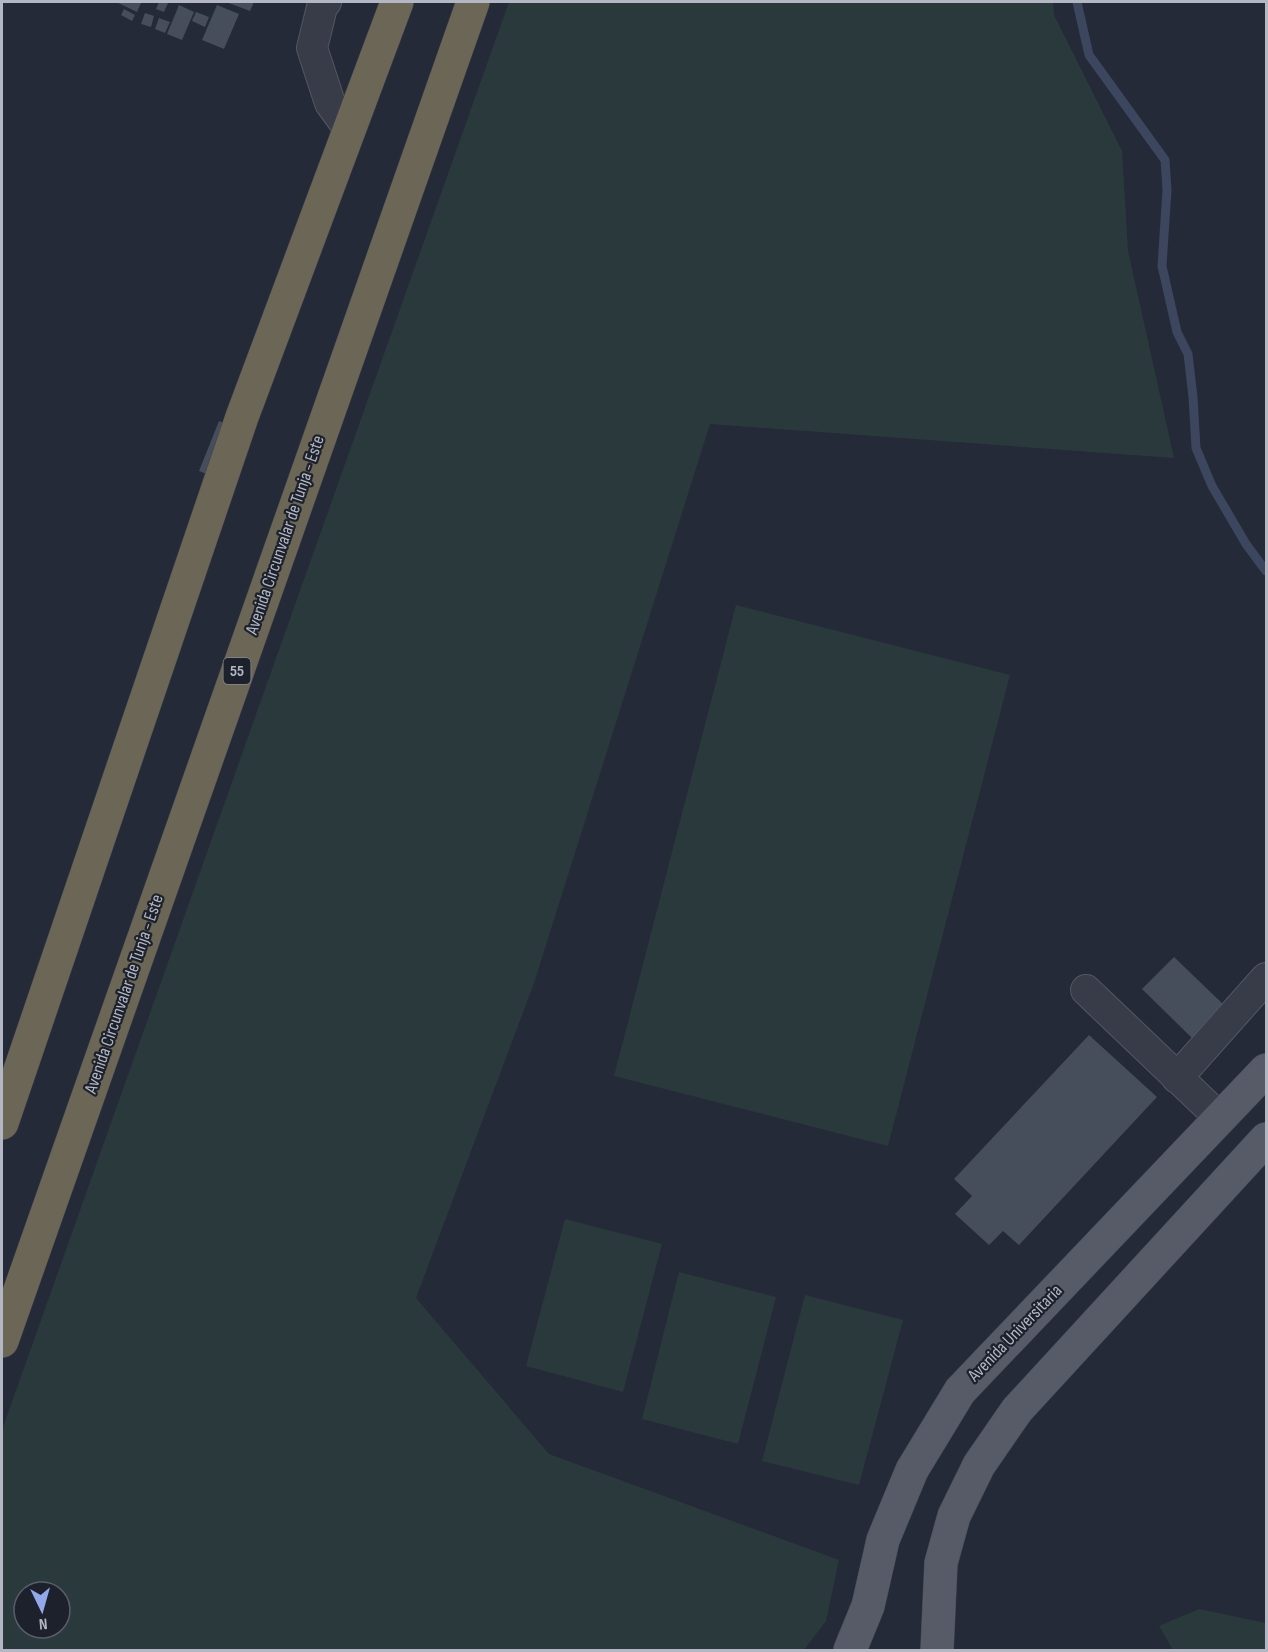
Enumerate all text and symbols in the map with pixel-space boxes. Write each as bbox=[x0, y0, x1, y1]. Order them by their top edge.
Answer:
street label: Avenida Circunvalar de Tunja - Este bbox=[241, 433, 329, 638]
road number: 55 bbox=[224, 658, 250, 684]
street label: Avenida Circunvalar de Tunja - Este bbox=[80, 892, 168, 1097]
street label: Avenida Universitaria bbox=[963, 1280, 1066, 1386]
north arrow bbox=[12, 1580, 72, 1640]
text: N bbox=[38, 1614, 48, 1633]

